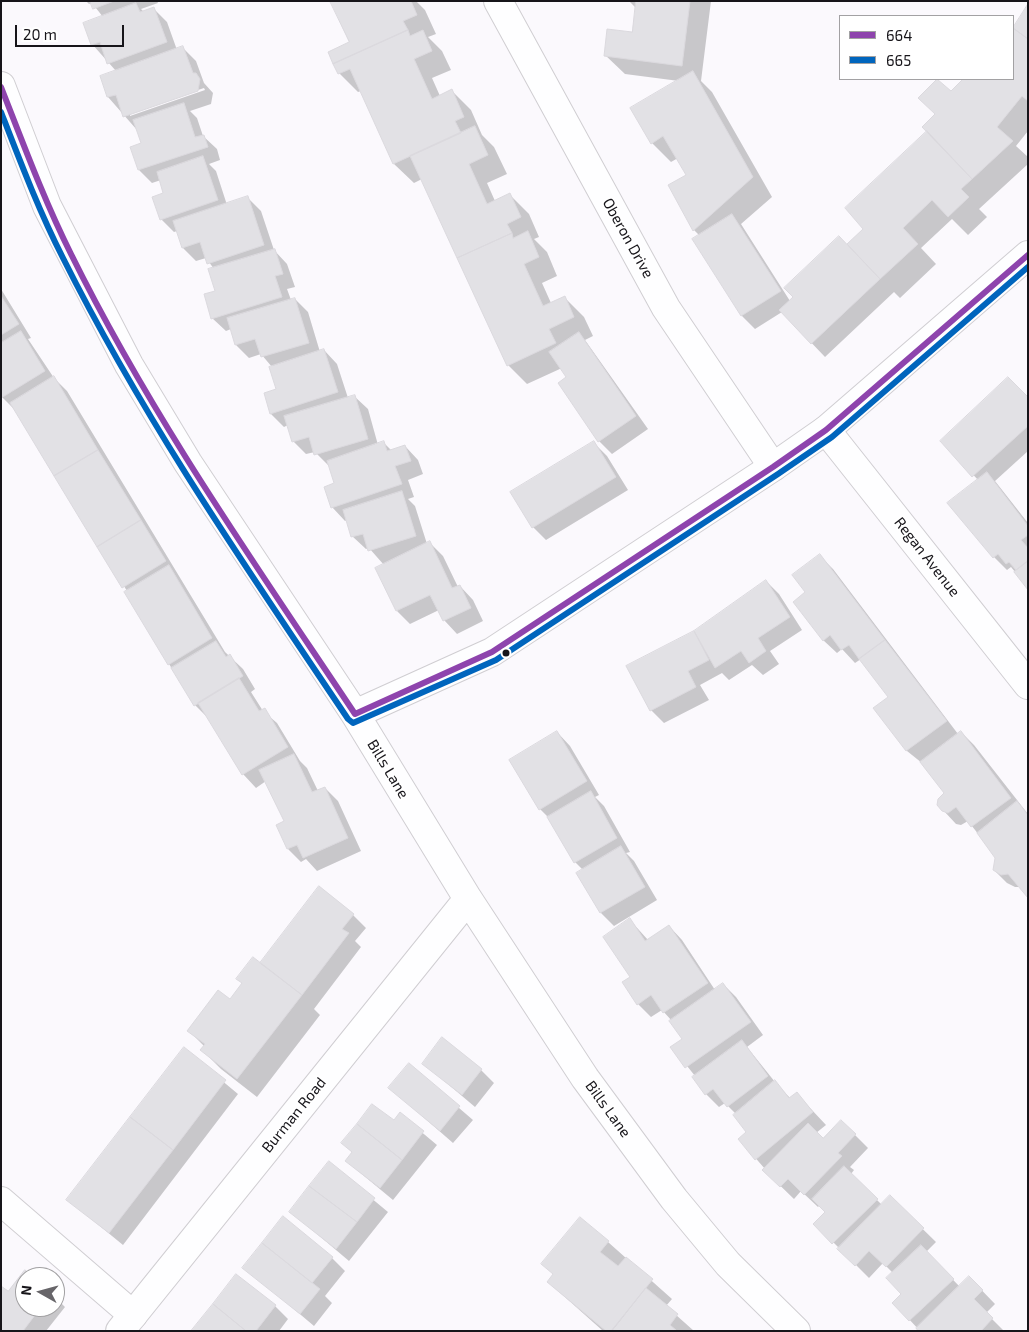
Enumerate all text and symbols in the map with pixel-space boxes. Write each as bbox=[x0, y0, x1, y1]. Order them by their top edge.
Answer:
scale bar bbox=[18, 15, 126, 47]
legend bbox=[839, 15, 1014, 80]
text: 20 m bbox=[23, 25, 57, 43]
text: 664 bbox=[886, 26, 912, 44]
text: 665 bbox=[886, 51, 911, 69]
street label: Oberon Drive bbox=[599, 195, 657, 281]
street label: Regan Avenue bbox=[890, 514, 964, 600]
unlabelled marker bbox=[501, 648, 511, 658]
street label: Bills Lane bbox=[363, 736, 413, 802]
street label: Burman Road bbox=[258, 1074, 330, 1156]
street label: Bills Lane bbox=[581, 1077, 635, 1141]
north arrow bbox=[15, 1267, 65, 1317]
text: N bbox=[17, 1284, 35, 1296]

